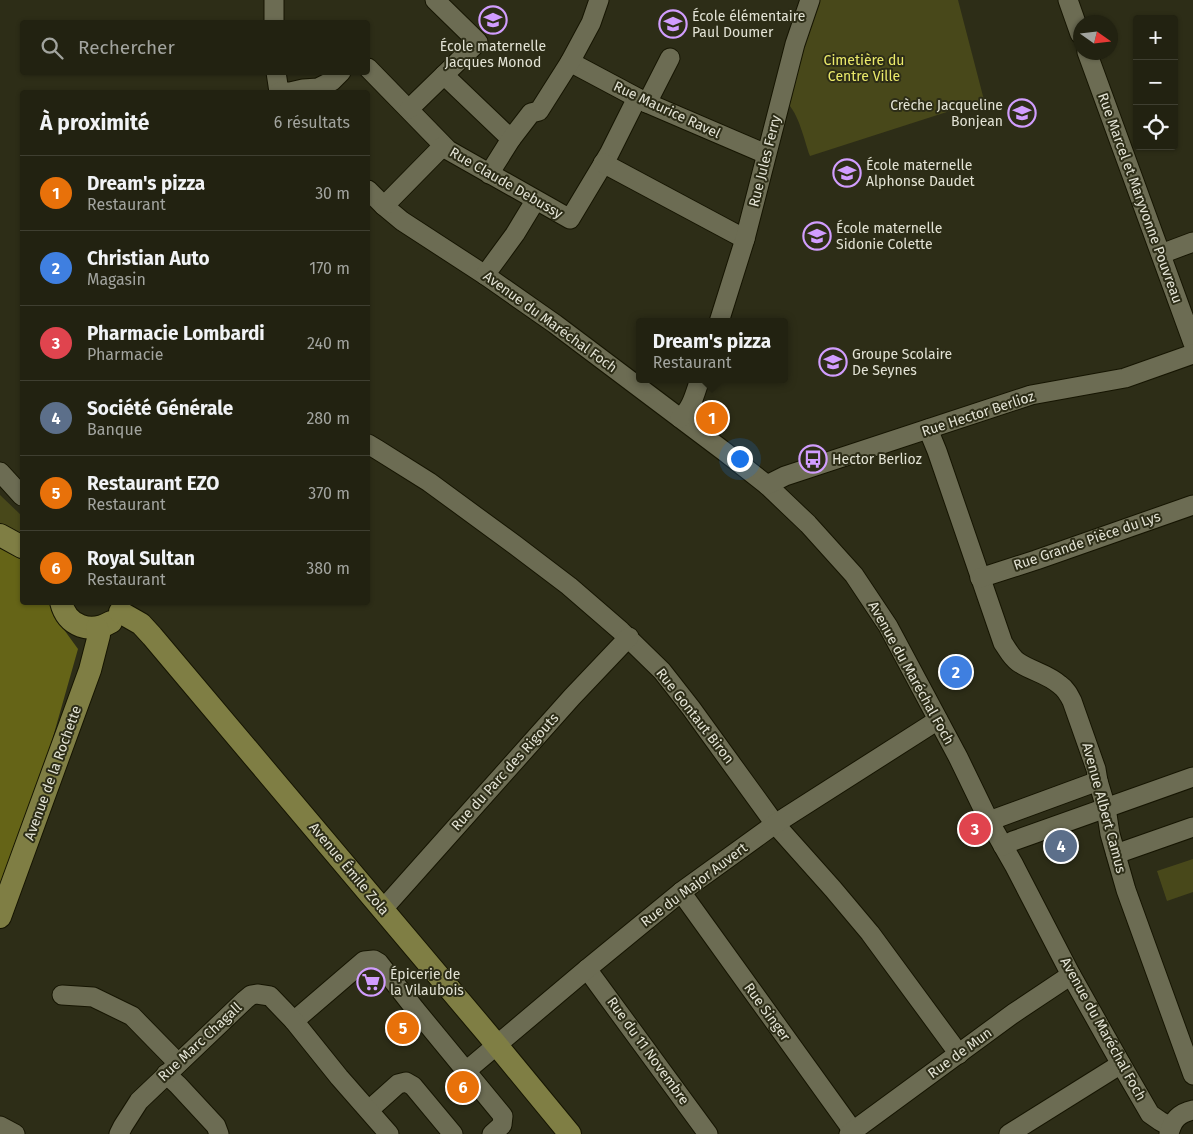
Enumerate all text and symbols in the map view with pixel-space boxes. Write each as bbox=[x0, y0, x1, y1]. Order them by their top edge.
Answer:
school or university icon: École maternelle Jacques Monod bbox=[478, 5, 508, 35]
place label: École élémentaire Paul Doumer bbox=[692, 7, 805, 41]
school or university icon: École élémentaire Paul Doumer bbox=[658, 9, 688, 39]
north arrow bbox=[1073, 15, 1118, 60]
map controls bbox=[1133, 15, 1178, 150]
button: + bbox=[1133, 15, 1178, 60]
search box bbox=[20, 20, 370, 75]
icon: search bbox=[38, 34, 66, 62]
text: Rechercher bbox=[78, 36, 175, 59]
place label: École maternelle Jacques Monod bbox=[440, 37, 546, 71]
park label: Cimetière du Centre Ville bbox=[824, 52, 904, 85]
button: − bbox=[1133, 60, 1178, 105]
street label: Rue Maurice Ravel bbox=[611, 78, 723, 142]
street label: Rue Marcel et Maryvonne Pouvreau bbox=[1094, 91, 1186, 305]
place label: Crèche Jacqueline Bonjean bbox=[890, 97, 1003, 130]
school or university icon: Crèche Jacqueline Bonjean bbox=[1007, 98, 1037, 128]
button: locate bbox=[1133, 105, 1178, 150]
text: À proximité bbox=[40, 110, 149, 136]
text: 6 résultats bbox=[274, 113, 350, 132]
street label: Rue Jules Ferry bbox=[745, 113, 785, 209]
street label: Rue Claude Debussy bbox=[446, 144, 566, 222]
place label: École maternelle Alphonse Daudet bbox=[866, 156, 976, 190]
school or university icon: École maternelle Alphonse Daudet bbox=[832, 158, 862, 188]
text: Dream's pizza bbox=[87, 172, 205, 195]
text: 1 bbox=[52, 184, 60, 203]
text: 30 m bbox=[315, 184, 350, 203]
text: Restaurant bbox=[87, 195, 166, 214]
place label: École maternelle Sidonie Colette bbox=[836, 219, 942, 253]
school or university icon: École maternelle Sidonie Colette bbox=[802, 221, 832, 251]
text: Christian Auto bbox=[87, 247, 210, 270]
text: 2 bbox=[52, 259, 60, 278]
text: 170 m bbox=[309, 259, 350, 278]
street label: Avenue du Maréchal Foch bbox=[480, 268, 620, 376]
text: Magasin bbox=[87, 270, 146, 289]
popup bbox=[636, 318, 788, 383]
text: Pharmacie Lombardi bbox=[87, 322, 265, 345]
text: Dream's pizza bbox=[653, 330, 771, 353]
text: 3 bbox=[52, 334, 60, 353]
text: 240 m bbox=[307, 334, 350, 353]
text: Pharmacie bbox=[87, 345, 164, 364]
place label: Groupe Scolaire De Seynes bbox=[852, 346, 952, 379]
school or university icon: Groupe Scolaire De Seynes bbox=[818, 347, 848, 377]
text: Restaurant bbox=[653, 353, 732, 372]
street label: Rue Hector Berlioz bbox=[919, 388, 1037, 440]
text: Société Générale bbox=[87, 397, 233, 420]
pin: 1 bbox=[696, 399, 728, 437]
text: 4 bbox=[51, 409, 61, 428]
text: 280 m bbox=[306, 409, 350, 428]
text: Banque bbox=[87, 420, 142, 439]
bus stop icon: Hector Berlioz bbox=[798, 444, 828, 474]
your location bbox=[727, 446, 753, 472]
place label: Hector Berlioz bbox=[832, 451, 922, 468]
text: Restaurant EZO bbox=[87, 472, 219, 495]
text: 5 bbox=[52, 484, 60, 503]
text: 370 m bbox=[308, 484, 350, 503]
text: Restaurant bbox=[87, 495, 166, 514]
street label: Rue Grande Pièce du Lys bbox=[1011, 508, 1163, 574]
text: Royal Sultan bbox=[87, 547, 195, 570]
text: 6 bbox=[51, 559, 61, 578]
text: 380 m bbox=[306, 559, 350, 578]
text: Restaurant bbox=[87, 570, 166, 589]
street label: Avenue du Maréchal Foch bbox=[864, 598, 958, 748]
pin: 2 bbox=[940, 653, 972, 691]
street label: Rue Gontaut Biron bbox=[652, 665, 738, 767]
street label: Avenue de la Rochette bbox=[21, 703, 85, 843]
street label: Rue du Parc des Rigouts bbox=[448, 709, 563, 834]
street label: Avenue Albert Camus bbox=[1078, 741, 1130, 876]
pin: 3 bbox=[959, 810, 991, 848]
street label: Avenue Émile Zola bbox=[305, 819, 393, 919]
pin: 4 bbox=[1045, 827, 1077, 865]
street label: Rue du Major Auvert bbox=[637, 839, 751, 931]
street label: Avenue du Maréchal Foch bbox=[1056, 954, 1150, 1104]
place label: Épicerie de la Vilaubois bbox=[390, 965, 464, 999]
supermarket icon: Épicerie de la Vilaubois bbox=[356, 967, 386, 997]
street label: Rue Singer bbox=[740, 980, 794, 1045]
street label: Rue du 11 Novembre bbox=[603, 994, 693, 1108]
street label: Rue Marc Chagall bbox=[155, 999, 245, 1085]
pin: 5 bbox=[387, 1009, 419, 1047]
street label: Rue de Mun bbox=[925, 1024, 995, 1082]
pin: 6 bbox=[447, 1068, 479, 1106]

